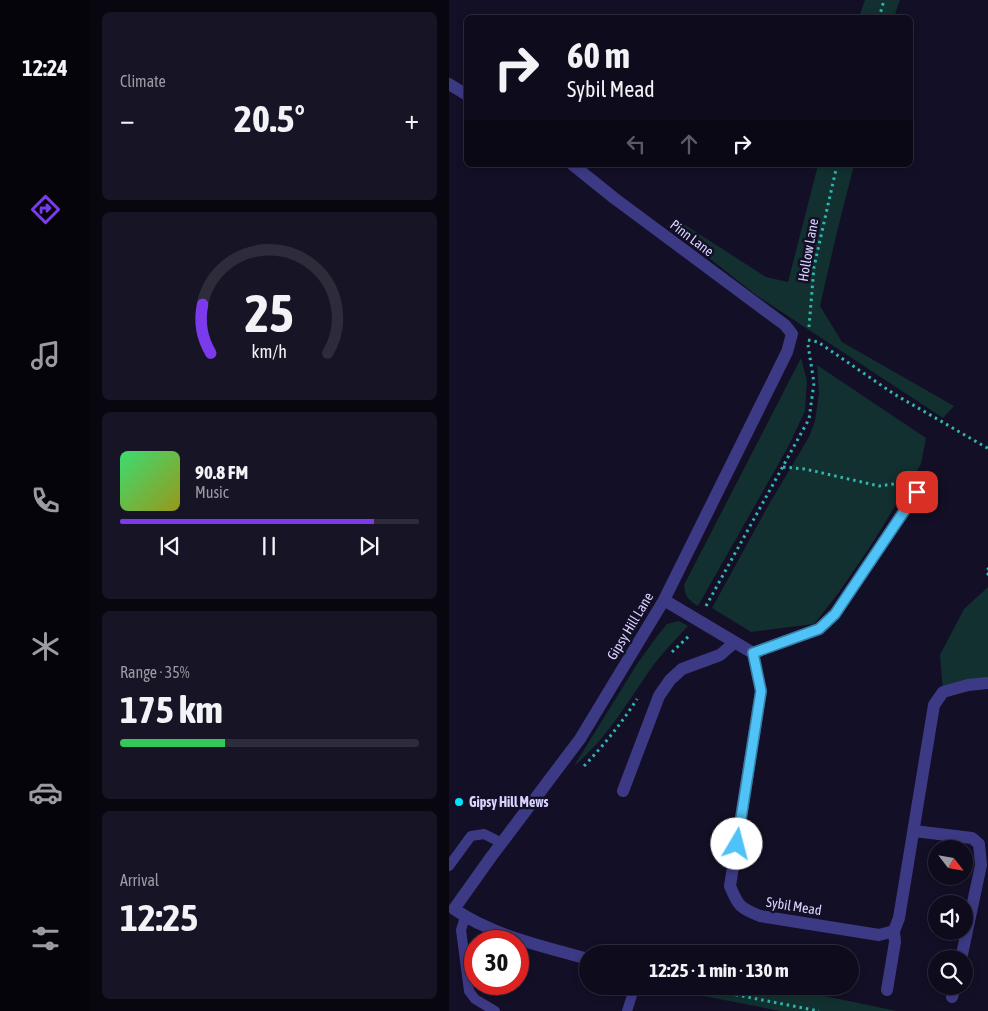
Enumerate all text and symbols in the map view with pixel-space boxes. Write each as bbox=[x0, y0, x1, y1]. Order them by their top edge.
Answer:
icon: right bbox=[484, 35, 549, 100]
text: 60 m bbox=[567, 35, 630, 75]
text: 12:24 bbox=[22, 55, 68, 81]
text: Climate bbox=[120, 72, 166, 90]
text: Sybil Mead bbox=[567, 76, 655, 102]
text: 20.5° bbox=[234, 97, 305, 140]
text: − bbox=[120, 103, 135, 135]
text: + bbox=[404, 103, 419, 135]
icon: left bbox=[622, 130, 650, 158]
icon: ahead bbox=[675, 130, 703, 158]
icon: right bbox=[728, 130, 756, 158]
icon: directions bbox=[28, 192, 63, 227]
street label: Pinn Lane bbox=[667, 216, 717, 260]
street label: Hollow Lane bbox=[795, 217, 821, 283]
text: 25 bbox=[245, 283, 294, 343]
icon: music bbox=[28, 338, 63, 373]
text: km/h bbox=[252, 341, 287, 362]
text: 90.8 FM bbox=[195, 461, 248, 483]
pin bbox=[896, 471, 938, 513]
icon: arrive bbox=[903, 478, 931, 506]
icon: phone bbox=[28, 483, 63, 518]
text: Music bbox=[195, 483, 229, 501]
icon: previous bbox=[156, 532, 184, 560]
icon: pause bbox=[255, 532, 283, 560]
icon: next bbox=[355, 532, 383, 560]
street label: Gipsy Hill Lane bbox=[604, 589, 656, 663]
icon: climate bbox=[28, 629, 63, 664]
text: Range · 35% bbox=[120, 663, 190, 681]
text: 175 km bbox=[120, 688, 223, 731]
icon: car bbox=[28, 775, 63, 810]
place label: Gipsy Hill Mews bbox=[469, 794, 549, 810]
marker: Gipsy Hill Mews bbox=[453, 796, 465, 808]
position arrow bbox=[710, 817, 762, 869]
north arrow bbox=[928, 840, 973, 885]
map controls bbox=[928, 840, 973, 995]
text: Arrival bbox=[120, 871, 159, 889]
street label: Sybil Mead bbox=[765, 894, 823, 918]
button: sound bbox=[928, 895, 973, 940]
text: 12:25 bbox=[120, 896, 198, 939]
icon: filters bbox=[28, 921, 63, 956]
speed limit sign: 30 bbox=[464, 930, 529, 995]
button: search bbox=[928, 950, 973, 995]
text: 12:25 · 1 min · 130 m bbox=[649, 959, 789, 981]

